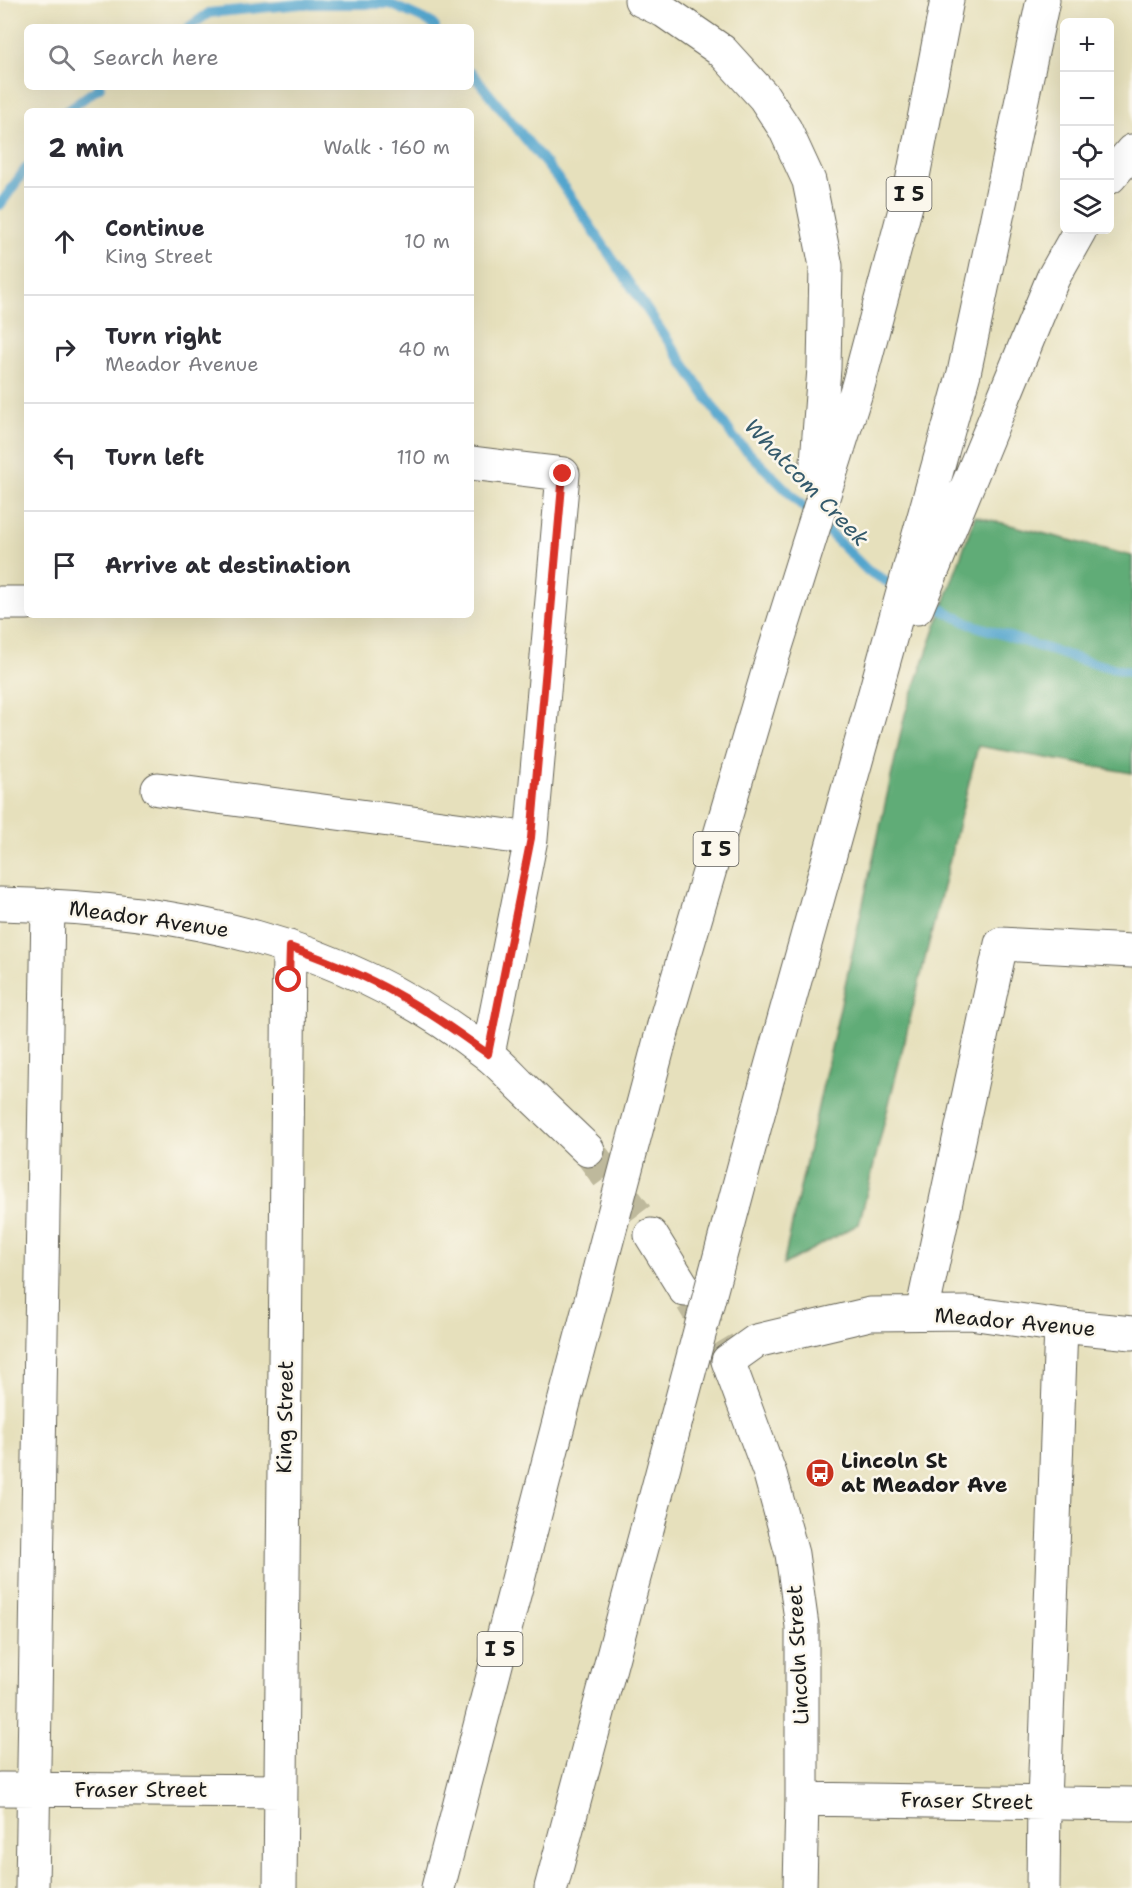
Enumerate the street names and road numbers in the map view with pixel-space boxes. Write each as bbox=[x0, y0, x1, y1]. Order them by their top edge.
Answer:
road number: I 5 bbox=[886, 177, 932, 211]
road number: I 5 bbox=[694, 832, 738, 866]
street label: Meador Avenue bbox=[67, 894, 231, 944]
street label: Meador Avenue bbox=[933, 1301, 1097, 1343]
street label: King Street bbox=[270, 1360, 300, 1474]
street label: Lincoln Street bbox=[780, 1584, 816, 1726]
road number: I 5 bbox=[478, 1632, 522, 1666]
street label: Fraser Street bbox=[75, 1776, 207, 1804]
street label: Fraser Street bbox=[900, 1786, 1034, 1816]

